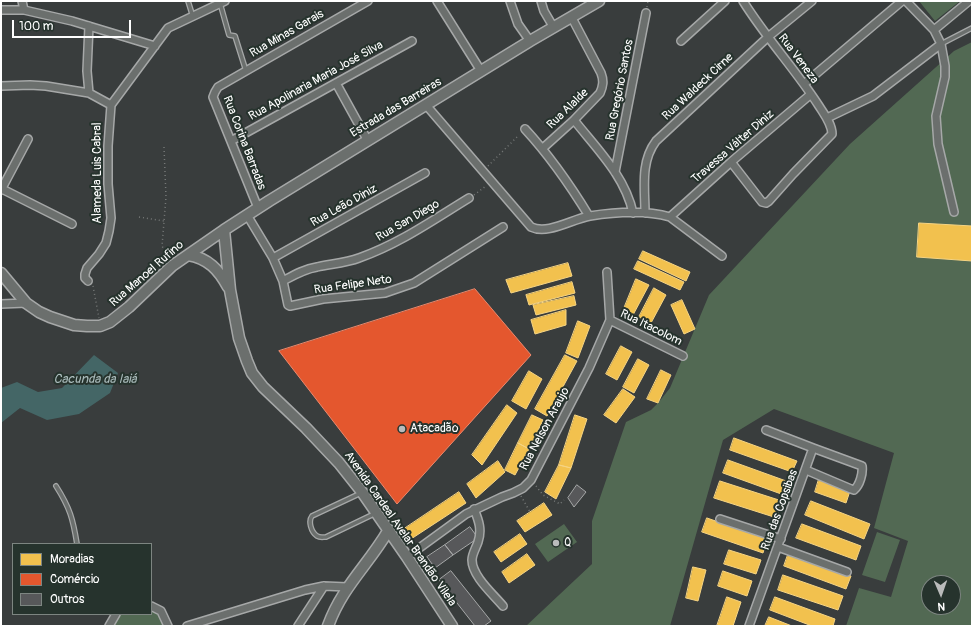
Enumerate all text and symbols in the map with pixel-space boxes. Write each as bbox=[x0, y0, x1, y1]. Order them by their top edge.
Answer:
street label: Rua Minas Garais bbox=[247, 7, 327, 61]
scale bar bbox=[14, 12, 133, 38]
text: 100 m bbox=[19, 19, 53, 34]
street label: Rua Veneza bbox=[775, 31, 821, 87]
street label: Rua Apolinaria Maria José Silva bbox=[246, 38, 386, 124]
street label: Rua Gregório Santos bbox=[603, 38, 637, 142]
street label: Rua Waldeck Cirne bbox=[659, 50, 737, 124]
street label: Estrada das Barreiras bbox=[348, 75, 444, 141]
street label: Rua Alalde bbox=[544, 86, 592, 132]
street label: Rua Corina Barradas bbox=[219, 94, 269, 192]
street label: Travessa Válter Diniz bbox=[689, 107, 777, 187]
street label: Alameda Luis Cabral bbox=[91, 122, 105, 224]
street label: Rua Leão Diniz bbox=[308, 182, 380, 230]
street label: Rua San Diego bbox=[374, 197, 442, 245]
street label: Rua Manoel Rufino bbox=[107, 238, 187, 310]
street label: Rua Felipe Neto bbox=[313, 272, 393, 298]
street label: Rua Itacolom bbox=[618, 307, 684, 349]
water label: Cacunda da Iaiá bbox=[53, 372, 137, 388]
street label: Rua Nelson Araujo bbox=[517, 385, 573, 473]
place label: Atacadão bbox=[410, 422, 458, 436]
marker: Atacadão bbox=[397, 424, 407, 434]
street label: Avenida Cardeal Avelar Brandão Vilela bbox=[341, 449, 459, 609]
street label: Rua das Copsibas bbox=[759, 468, 801, 552]
place label: Q bbox=[564, 536, 571, 550]
marker: Q bbox=[551, 538, 561, 548]
legend bbox=[12, 543, 152, 615]
text: Moradias bbox=[50, 552, 94, 567]
text: Comércio bbox=[50, 572, 100, 587]
north arrow bbox=[921, 575, 961, 615]
text: Outros bbox=[50, 592, 84, 607]
text: N bbox=[937, 600, 945, 613]

